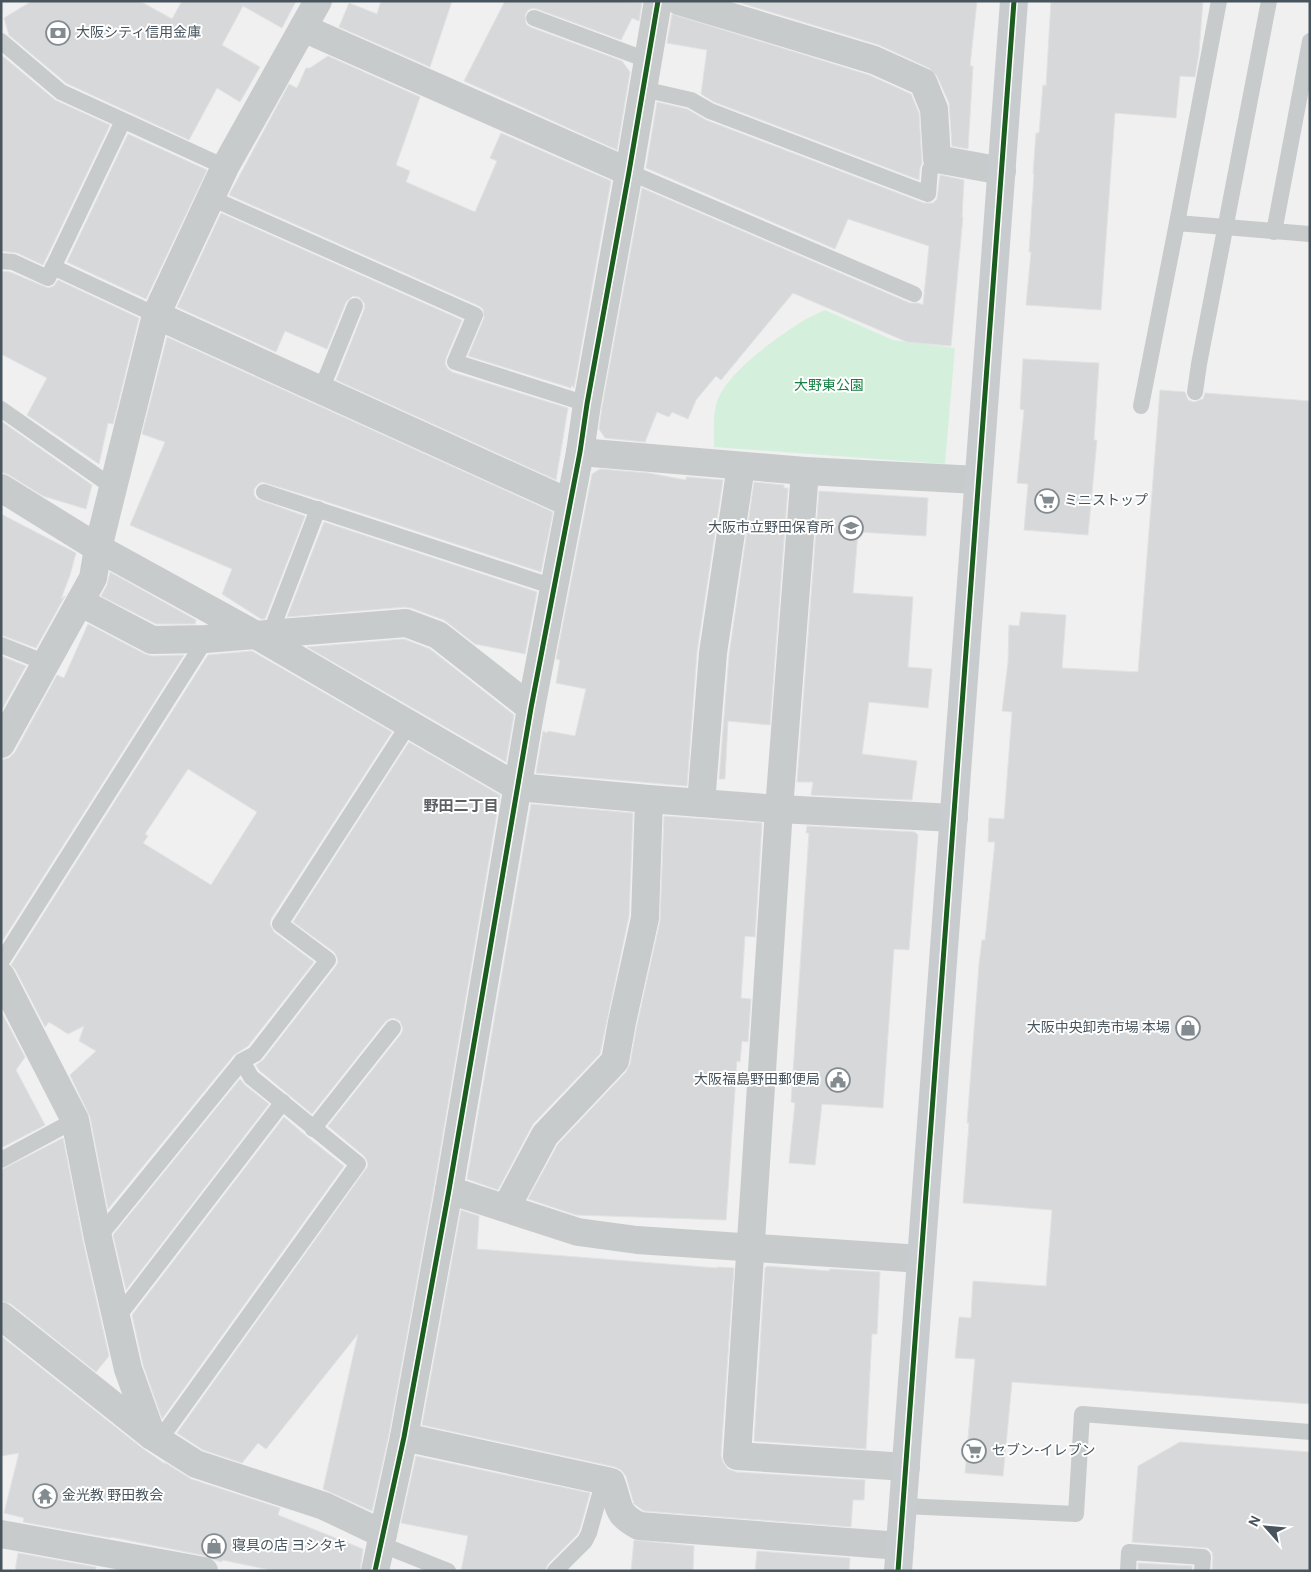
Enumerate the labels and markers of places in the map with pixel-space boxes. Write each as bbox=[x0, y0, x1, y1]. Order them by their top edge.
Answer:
bank icon: 大阪シティ信用金庫 bbox=[45, 20, 71, 46]
place label: 大阪シティ信用金庫 bbox=[76, 25, 201, 42]
supermarket icon: ミニストップ bbox=[1034, 488, 1060, 514]
place label: ミニストップ bbox=[1064, 493, 1148, 510]
school or university icon: 大阪市立野田保育所 bbox=[838, 515, 864, 541]
place label: 大阪市立野田保育所 bbox=[708, 520, 834, 537]
shop icon: 大阪中央卸売市場 本場 bbox=[1175, 1015, 1201, 1041]
place label: 大阪中央卸売市場 本場 bbox=[1027, 1020, 1170, 1037]
public building icon: 大阪福島野田郵便局 bbox=[825, 1067, 851, 1093]
place label: 大阪福島野田郵便局 bbox=[694, 1072, 820, 1089]
supermarket icon: セブン-イレブン bbox=[961, 1438, 987, 1464]
place label: セブン-イレブン bbox=[992, 1442, 1096, 1460]
temple icon: 金光教 野田教会 bbox=[32, 1483, 58, 1509]
place label: 金光教 野田教会 bbox=[62, 1488, 163, 1505]
shop icon: 寝具の店 ヨシタキ bbox=[201, 1533, 227, 1559]
place label: 寝具の店 ヨシタキ bbox=[232, 1538, 347, 1555]

